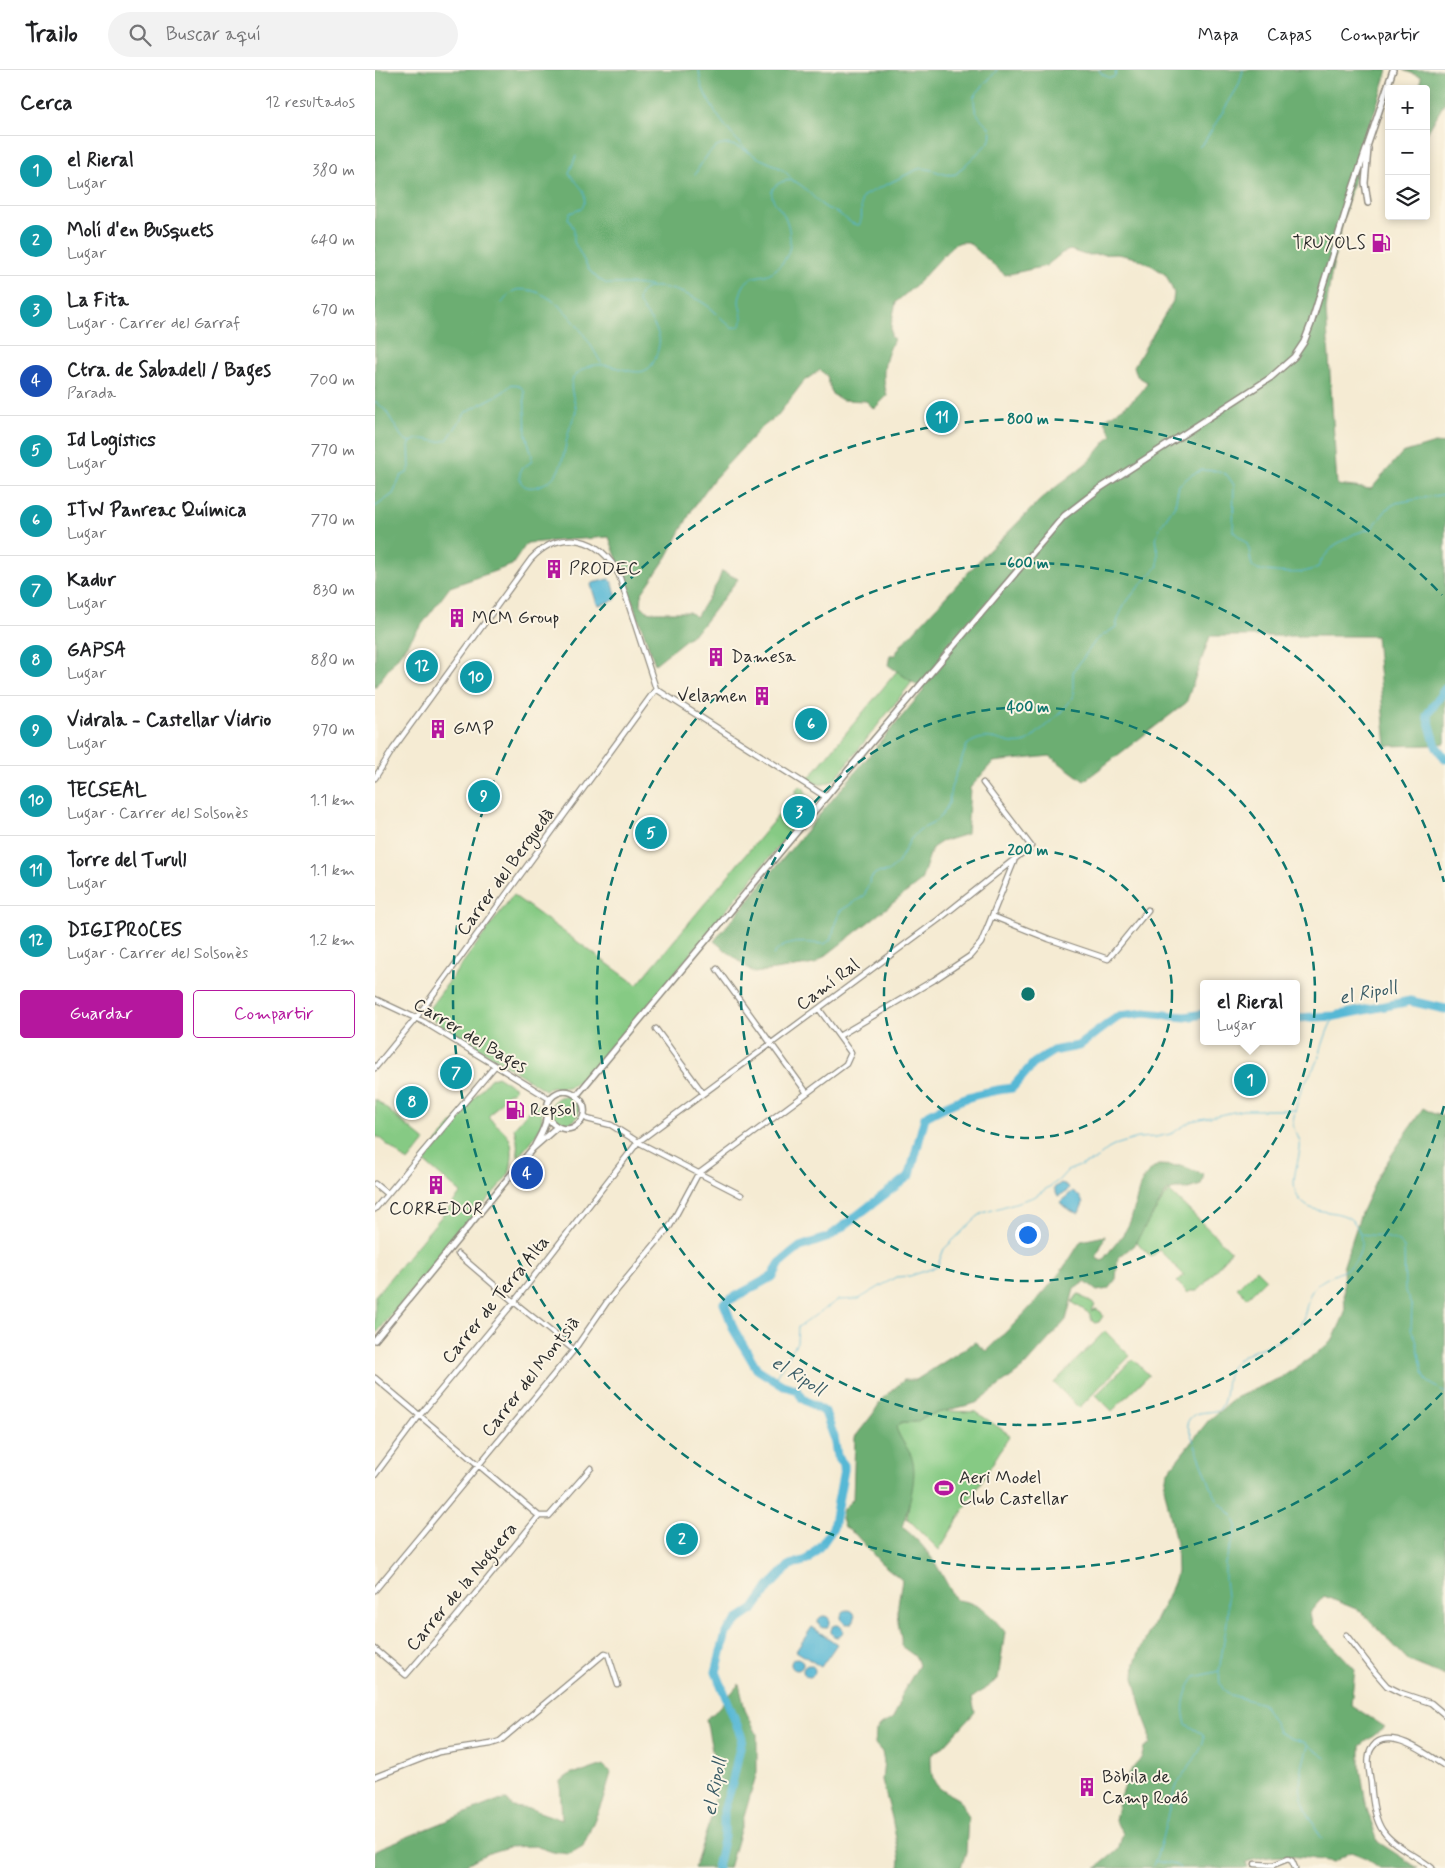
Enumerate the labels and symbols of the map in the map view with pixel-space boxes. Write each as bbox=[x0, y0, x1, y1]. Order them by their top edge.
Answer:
place label: TRUYOLS bbox=[1292, 231, 1366, 255]
fuel station icon: TRUYOLS bbox=[1370, 232, 1392, 254]
pin: 11 bbox=[926, 398, 958, 436]
text: 800 m bbox=[1007, 410, 1049, 430]
text: 600 m bbox=[1007, 554, 1049, 574]
place label: PRODEC bbox=[569, 557, 641, 581]
building icon: PRODEC bbox=[543, 558, 565, 580]
place label: MCM Group bbox=[472, 606, 559, 630]
building icon: MCM Group bbox=[446, 607, 468, 629]
place label: Damesa bbox=[731, 645, 796, 669]
building icon: Damesa bbox=[705, 646, 727, 668]
pin: 12 bbox=[406, 647, 438, 685]
pin: 10 bbox=[460, 658, 492, 696]
place label: Velamen bbox=[677, 684, 747, 708]
building icon: Velamen bbox=[751, 685, 773, 707]
text: 400 m bbox=[1007, 698, 1049, 718]
pin: 6 bbox=[795, 705, 827, 743]
place label: GMP bbox=[453, 717, 494, 741]
building icon: GMP bbox=[427, 718, 449, 740]
pin: 9 bbox=[468, 777, 500, 815]
pin: 3 bbox=[783, 793, 815, 831]
street label: Carrer del Berguedà bbox=[451, 803, 561, 941]
pin: 5 bbox=[635, 814, 667, 852]
text: 200 m bbox=[1008, 841, 1049, 861]
street label: Camí Ral bbox=[792, 953, 864, 1017]
water label: el Ripoll bbox=[1337, 975, 1400, 1011]
centre of rings bbox=[1019, 985, 1037, 1003]
street label: Carrer del Bages bbox=[408, 993, 531, 1081]
pin: 7 bbox=[440, 1054, 472, 1092]
pin: 1 bbox=[1234, 1061, 1266, 1099]
pin: 8 bbox=[396, 1083, 428, 1121]
place label: Repsol bbox=[530, 1098, 576, 1122]
fuel station icon: Repsol bbox=[504, 1099, 526, 1121]
pin: 4 bbox=[511, 1154, 543, 1192]
building icon: CORREDOR bbox=[425, 1174, 447, 1196]
place label: CORREDOR bbox=[389, 1197, 483, 1221]
your location bbox=[1015, 1222, 1041, 1248]
street label: Carrer de Terra Alta bbox=[437, 1231, 555, 1369]
street label: Carrer del Montsià bbox=[476, 1312, 586, 1442]
water label: el Ripoll bbox=[767, 1350, 831, 1403]
place label: Aeri Model Club Castellar bbox=[959, 1466, 1069, 1511]
sports icon: Aeri Model Club Castellar bbox=[933, 1477, 955, 1499]
street label: Carrer de la Noguera bbox=[401, 1518, 525, 1658]
pin: 2 bbox=[666, 1520, 698, 1558]
water label: el Ripoll bbox=[697, 1755, 733, 1818]
place label: Bòbila de Camp Rodó bbox=[1102, 1765, 1188, 1810]
building icon: Bòbila de Camp Rodó bbox=[1076, 1776, 1098, 1798]

